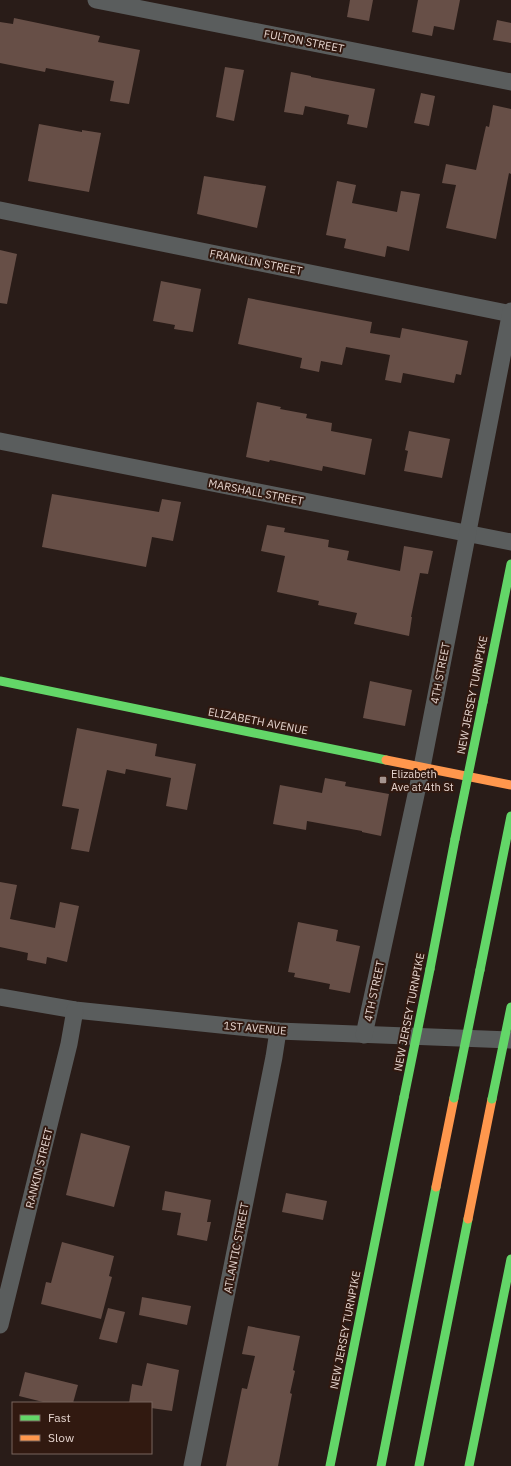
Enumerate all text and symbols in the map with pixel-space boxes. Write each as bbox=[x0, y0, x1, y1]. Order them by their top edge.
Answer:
street label: FULTON STREET bbox=[263, 26, 346, 56]
street label: FRANKLIN STREET bbox=[209, 246, 304, 278]
street label: MARSHALL STREET bbox=[207, 476, 305, 508]
street label: NEW JERSEY TURNPIKE bbox=[454, 635, 490, 755]
street label: 4TH STREET bbox=[427, 641, 453, 705]
street label: ELIZABETH AVENUE bbox=[207, 704, 309, 738]
place label: Elizabeth Ave at 4th St bbox=[391, 767, 454, 794]
marker: Elizabeth Ave at 4th St bbox=[378, 775, 388, 785]
street label: NEW JERSEY TURNPIKE bbox=[391, 952, 427, 1072]
street label: 4TH STREET bbox=[361, 959, 387, 1023]
street label: 1ST AVENUE bbox=[223, 1018, 287, 1038]
street label: RANKIN STREET bbox=[22, 1126, 56, 1210]
street label: ATLANTIC STREET bbox=[220, 1201, 252, 1294]
street label: NEW JERSEY TURNPIKE bbox=[327, 1270, 363, 1390]
legend bbox=[12, 1402, 152, 1454]
text: Fast bbox=[48, 1410, 71, 1425]
text: Slow bbox=[48, 1430, 74, 1445]

